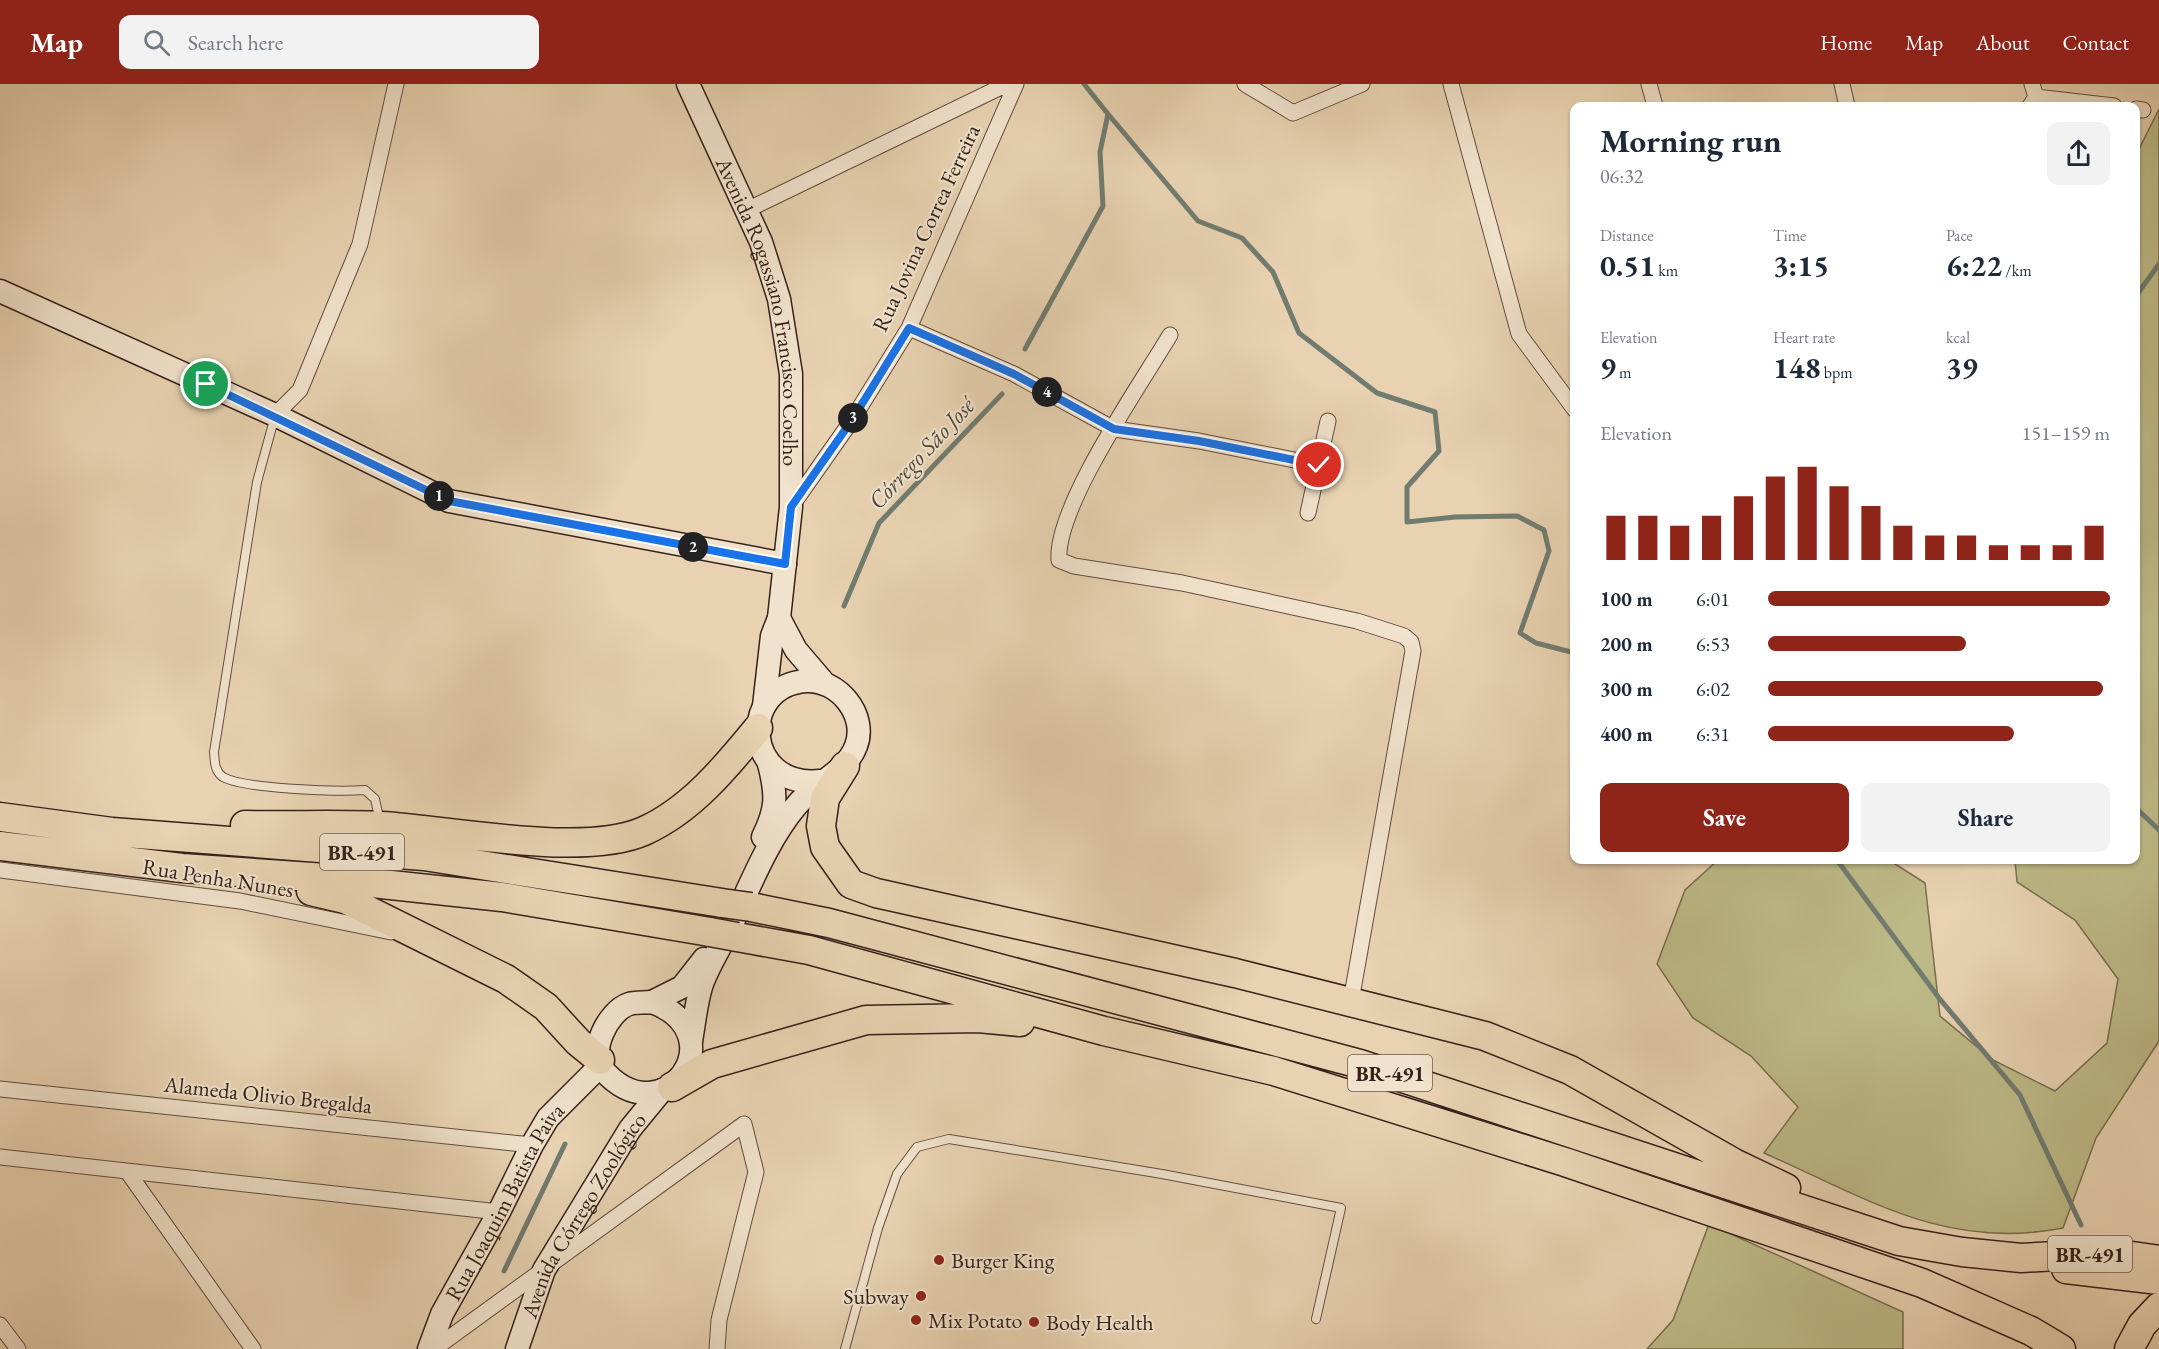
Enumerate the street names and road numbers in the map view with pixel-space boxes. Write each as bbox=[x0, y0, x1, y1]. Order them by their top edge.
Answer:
street label: Rua Jovina Correa Ferreira bbox=[865, 120, 987, 336]
street label: Avenida Rogassiano Francisco Coelho bbox=[709, 151, 806, 466]
road number: BR-491 bbox=[320, 834, 404, 870]
street label: Rua Penha Nunes bbox=[140, 852, 296, 904]
road number: BR-491 bbox=[1348, 1055, 1432, 1091]
street label: Alameda Olivio Bregalda bbox=[161, 1070, 374, 1120]
street label: Rua Joaquim Batista Paiva bbox=[438, 1096, 570, 1306]
street label: Avenida Córrego Zoológico bbox=[514, 1106, 653, 1323]
road number: BR-491 bbox=[2048, 1236, 2132, 1272]

